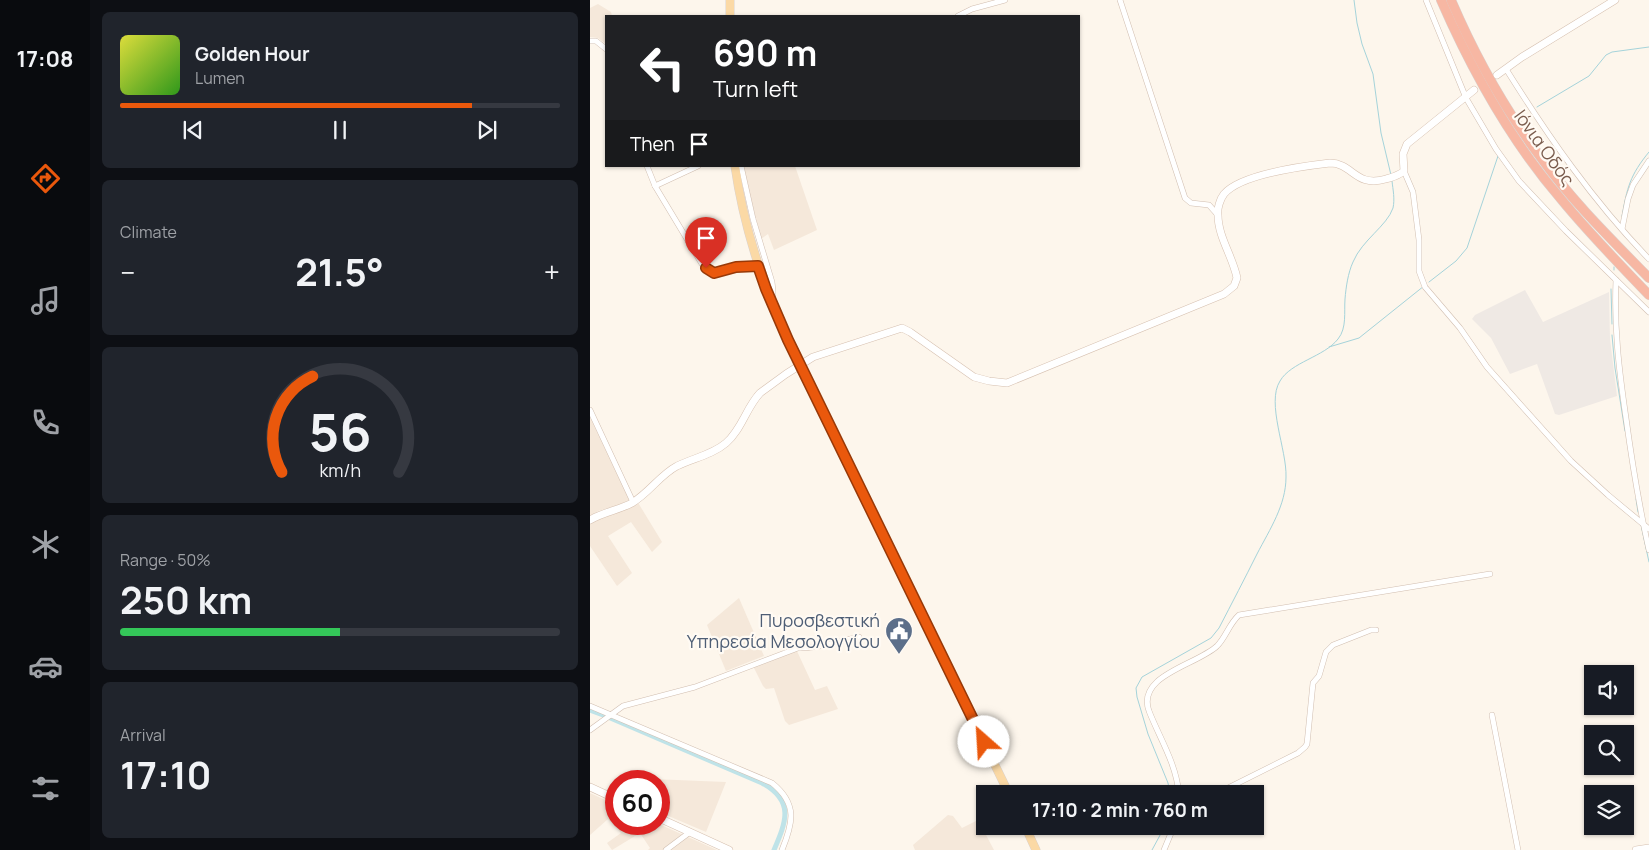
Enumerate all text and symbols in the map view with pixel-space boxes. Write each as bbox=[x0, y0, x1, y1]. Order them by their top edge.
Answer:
text: 690 m bbox=[713, 29, 817, 77]
icon: left bbox=[630, 35, 695, 100]
text: Golden Hour bbox=[195, 41, 309, 67]
text: 17:08 bbox=[17, 44, 73, 74]
text: Lumen bbox=[195, 67, 245, 89]
text: Turn left bbox=[713, 74, 798, 104]
street label: Ιόνια Οδός bbox=[1509, 105, 1580, 190]
icon: previous bbox=[179, 116, 207, 144]
icon: pause bbox=[326, 116, 354, 144]
icon: next bbox=[473, 116, 501, 144]
icon: arrive bbox=[685, 130, 713, 158]
text: Then bbox=[630, 131, 675, 157]
icon: directions bbox=[28, 161, 63, 196]
pin bbox=[685, 217, 727, 268]
text: Climate bbox=[120, 221, 177, 243]
icon: arrive bbox=[692, 224, 720, 252]
text: 21.5° bbox=[295, 245, 384, 297]
text: − bbox=[120, 253, 135, 291]
text: + bbox=[544, 253, 560, 291]
icon: music bbox=[28, 283, 63, 318]
text: 56 bbox=[309, 396, 371, 467]
icon: phone bbox=[28, 405, 63, 440]
text: km/h bbox=[319, 458, 361, 482]
icon: climate bbox=[28, 527, 63, 562]
text: Range · 50% bbox=[120, 549, 211, 571]
text: 250 km bbox=[120, 573, 252, 625]
place label: Πυροσβεστική Υπηρεσία Μεσολογγίου bbox=[687, 608, 880, 653]
public building icon: Πυροσβεστική Υπηρεσία Μεσολογγίου bbox=[884, 616, 914, 655]
icon: car bbox=[28, 649, 63, 684]
map controls bbox=[1584, 665, 1634, 835]
button: sound bbox=[1584, 665, 1634, 715]
position arrow bbox=[957, 715, 1009, 767]
text: Arrival bbox=[120, 724, 166, 746]
button: search bbox=[1584, 725, 1634, 775]
text: 17:10 bbox=[120, 748, 212, 800]
speed limit sign: 60 bbox=[605, 770, 670, 835]
icon: filters bbox=[28, 771, 63, 806]
button: layers bbox=[1584, 785, 1634, 835]
text: 17:10 · 2 min · 760 m bbox=[1032, 797, 1208, 823]

